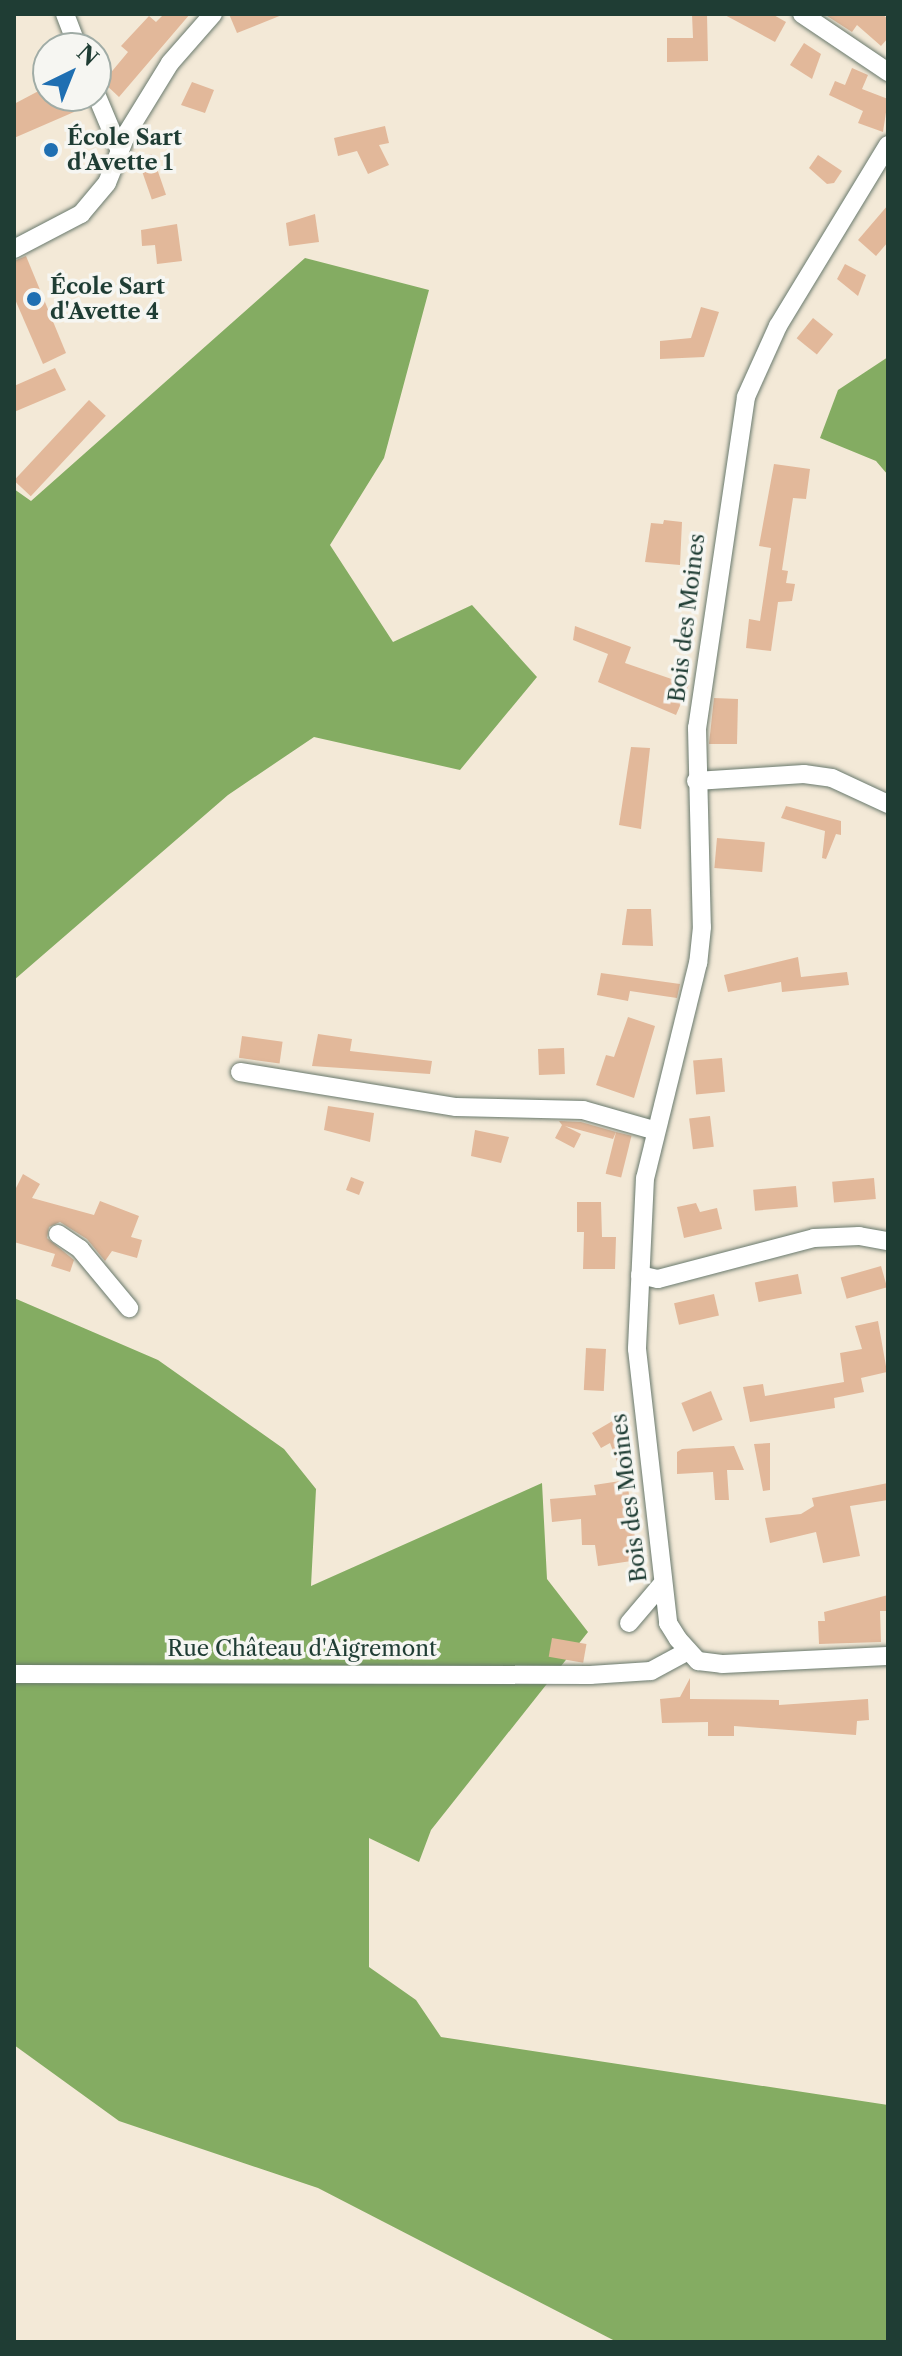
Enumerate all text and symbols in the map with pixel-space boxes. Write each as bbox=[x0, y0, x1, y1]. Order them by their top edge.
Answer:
north arrow bbox=[32, 32, 112, 112]
text: N bbox=[71, 39, 104, 72]
place label: École Sart d'Avette 1 bbox=[67, 124, 182, 176]
marker: École Sart d'Avette 1 bbox=[42, 141, 60, 159]
place label: École Sart d'Avette 4 bbox=[50, 273, 165, 324]
marker: École Sart d'Avette 4 bbox=[25, 290, 43, 308]
street label: Bois des Moines bbox=[664, 532, 710, 704]
street label: Bois des Moines bbox=[606, 1412, 652, 1584]
street label: Rue Château d'Aigremont bbox=[167, 1636, 437, 1662]

